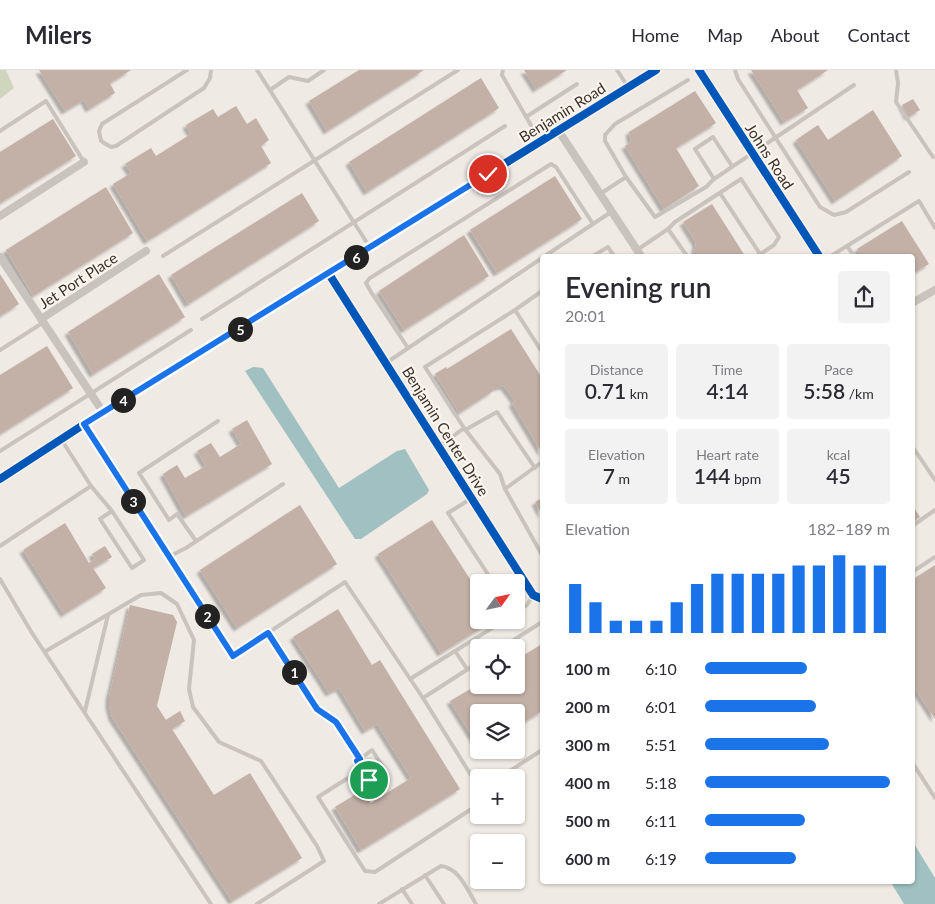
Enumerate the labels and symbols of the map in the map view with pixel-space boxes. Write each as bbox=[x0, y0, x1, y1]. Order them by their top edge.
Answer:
street label: Benjamin Road bbox=[516, 78, 608, 146]
street label: Johns Road bbox=[742, 120, 798, 192]
pin bbox=[467, 153, 509, 195]
pin: 6 bbox=[344, 244, 368, 270]
street label: Jet Port Place bbox=[35, 248, 121, 312]
pin: 5 bbox=[228, 316, 252, 342]
street label: Benjamin Center Drive bbox=[399, 363, 493, 499]
pin: 4 bbox=[110, 388, 136, 412]
pin: 3 bbox=[120, 488, 146, 514]
north arrow bbox=[470, 574, 525, 629]
pin: 2 bbox=[194, 604, 220, 628]
pin: 1 bbox=[282, 660, 306, 684]
pin bbox=[348, 759, 390, 801]

